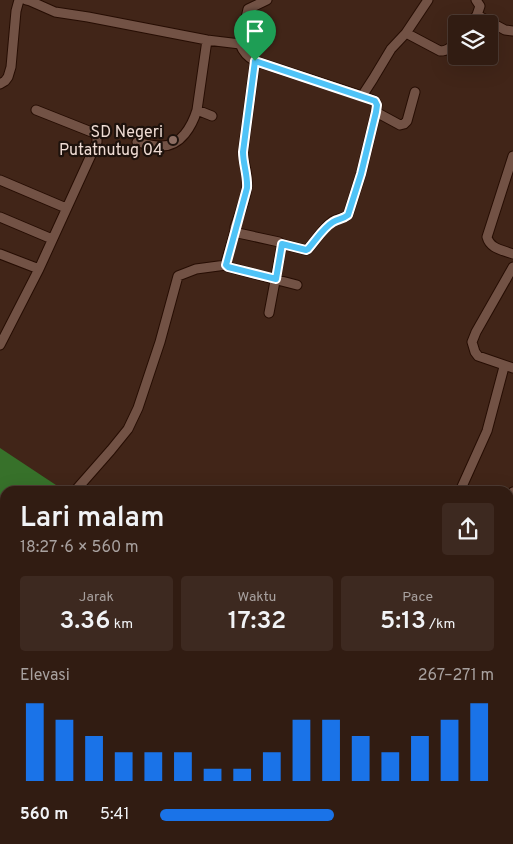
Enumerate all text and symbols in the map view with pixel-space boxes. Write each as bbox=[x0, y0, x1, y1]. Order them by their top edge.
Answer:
pin bbox=[234, 10, 276, 61]
map controls bbox=[448, 15, 498, 65]
button: layers bbox=[448, 15, 498, 65]
icon: arrive bbox=[241, 17, 269, 45]
place label: SD Negeri Putatnutug 04 bbox=[59, 123, 163, 161]
marker: SD Negeri Putatnutug 04 bbox=[167, 134, 179, 146]
text: Lari malam bbox=[20, 501, 164, 537]
button: share bbox=[442, 503, 494, 555]
text: 18:27 · 6 × 560 m bbox=[20, 538, 139, 558]
text: Jarak bbox=[79, 589, 114, 606]
text: Waktu bbox=[238, 589, 276, 606]
text: Pace bbox=[402, 589, 433, 606]
text: 3.36 bbox=[60, 606, 110, 638]
text: 17:32 bbox=[228, 606, 286, 638]
text: 5:13 bbox=[380, 606, 426, 638]
text: km bbox=[110, 616, 133, 633]
text: /km bbox=[426, 616, 455, 633]
text: Elevasi bbox=[20, 666, 70, 686]
text: 267–271 m bbox=[418, 666, 494, 686]
text: 560 m bbox=[20, 805, 68, 825]
text: 5:41 bbox=[100, 805, 129, 825]

